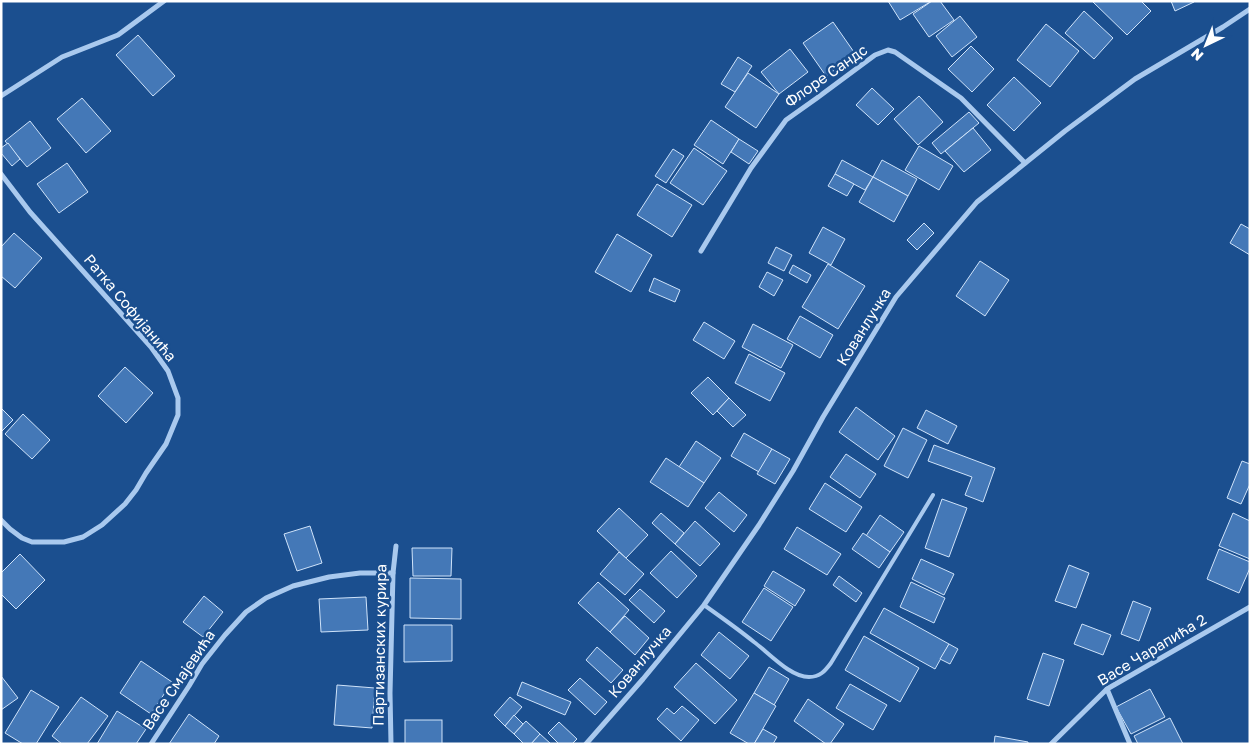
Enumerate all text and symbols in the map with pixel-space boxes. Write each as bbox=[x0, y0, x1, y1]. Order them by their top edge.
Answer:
north arrow bbox=[1181, 20, 1231, 70]
street label: Флоре Сандс bbox=[781, 40, 870, 110]
text: N bbox=[1187, 45, 1206, 65]
street label: Ратка Софијанића bbox=[81, 250, 181, 365]
street label: Кованлучка bbox=[832, 284, 894, 369]
street label: Партизанских курира bbox=[369, 564, 389, 726]
street label: Васе Чарапића 2 bbox=[1094, 610, 1209, 689]
street label: Кованлучка bbox=[604, 622, 674, 701]
street label: Васе Смајевића bbox=[138, 626, 218, 733]

